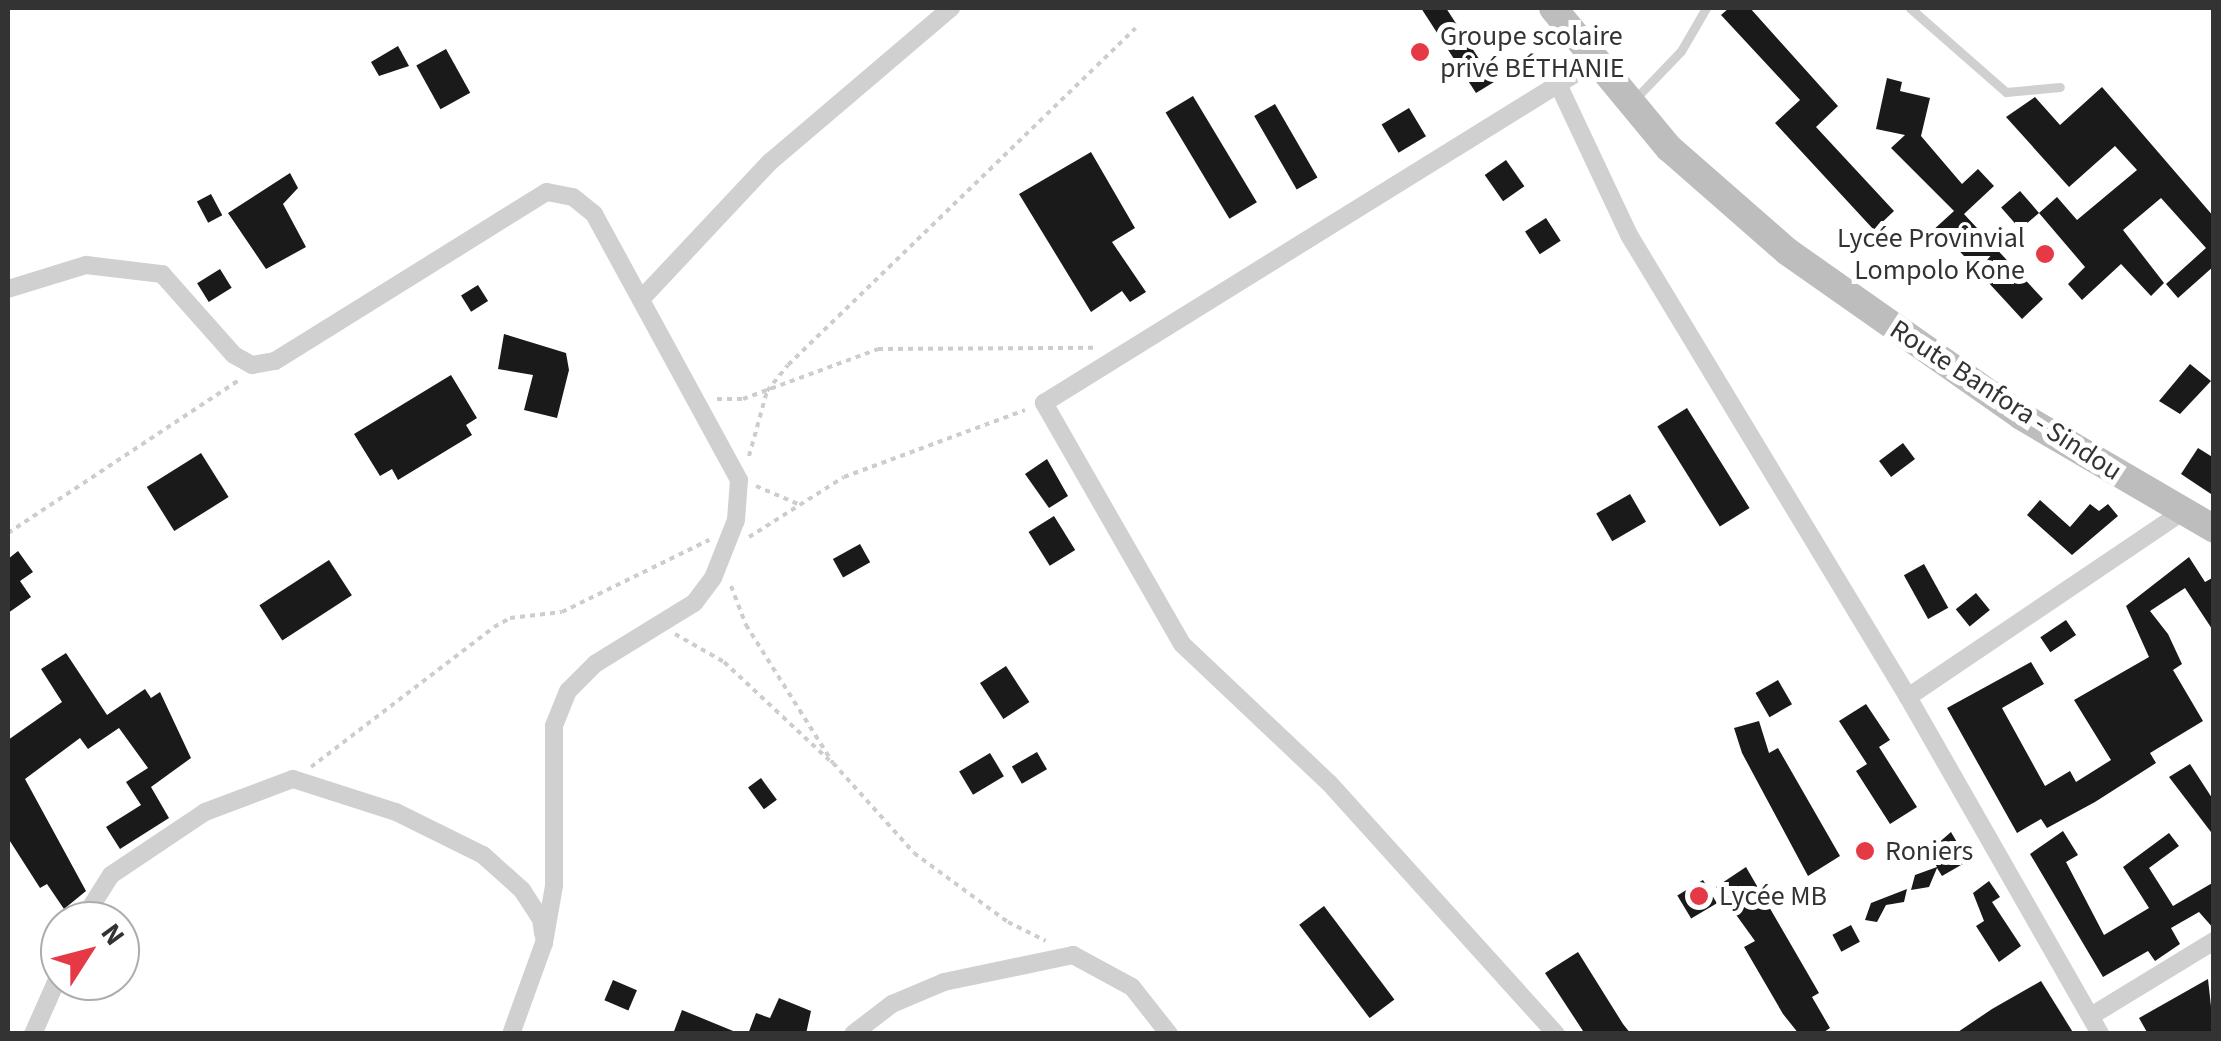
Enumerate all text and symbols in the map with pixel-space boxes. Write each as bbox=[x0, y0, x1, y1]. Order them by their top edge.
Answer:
place label: Groupe scolaire privé BÉTHANIE bbox=[1440, 19, 1625, 85]
marker: Groupe scolaire privé BÉTHANIE bbox=[1409, 41, 1431, 63]
place label: Lycée Provinvial Lompolo Kone bbox=[1837, 221, 2025, 287]
marker: Lycée Provinvial Lompolo Kone bbox=[2034, 243, 2056, 265]
street label: Route Banfora - Sindou bbox=[1884, 312, 2128, 488]
place label: Roniers bbox=[1885, 834, 1973, 868]
marker: Roniers bbox=[1854, 840, 1876, 862]
place label: Lycée MB bbox=[1719, 879, 1827, 913]
marker: Lycée MB bbox=[1688, 885, 1710, 907]
north arrow bbox=[40, 901, 140, 1001]
text: N bbox=[91, 915, 134, 954]

